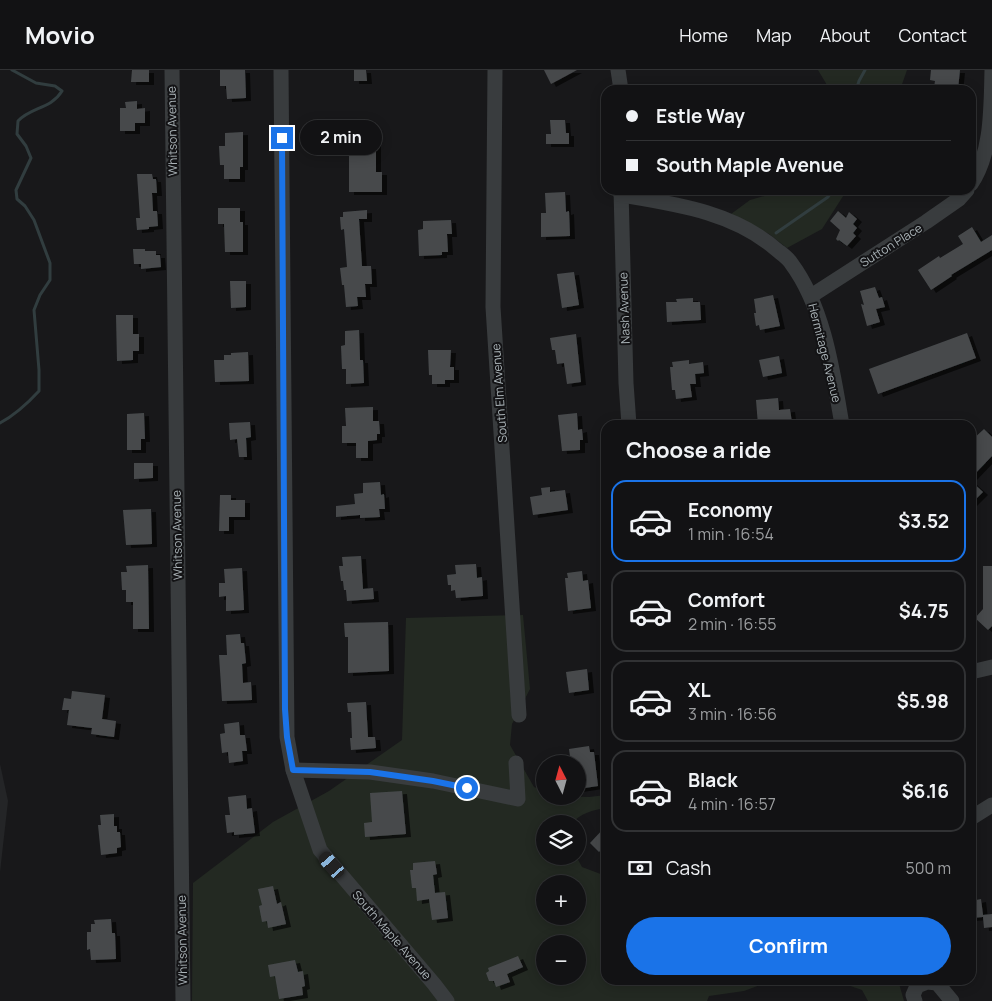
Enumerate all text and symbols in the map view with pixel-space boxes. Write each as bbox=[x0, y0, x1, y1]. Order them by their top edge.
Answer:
text: Movio bbox=[25, 18, 95, 51]
text: Home bbox=[679, 23, 728, 47]
text: Map bbox=[756, 23, 792, 47]
text: About bbox=[820, 23, 870, 47]
text: Contact bbox=[898, 23, 967, 47]
street label: Whitson Avenue bbox=[163, 86, 181, 176]
text: Estle Way bbox=[656, 103, 745, 129]
callout: 2 min bbox=[300, 120, 382, 156]
text: 2 min bbox=[320, 126, 362, 148]
route end bbox=[271, 127, 293, 149]
text: South Maple Avenue bbox=[656, 152, 844, 178]
street label: Sutton Place bbox=[857, 219, 925, 271]
street label: Nash Avenue bbox=[614, 272, 634, 344]
street label: Hermitage Avenue bbox=[804, 302, 846, 404]
street label: South Elm Avenue bbox=[487, 343, 511, 443]
text: Choose a ride bbox=[626, 435, 771, 465]
street label: Whitson Avenue bbox=[168, 490, 186, 580]
text: Economy bbox=[688, 497, 772, 523]
icon: car bbox=[628, 499, 673, 544]
text: $3.52 bbox=[898, 508, 949, 534]
text: 1 min · 16:54 bbox=[688, 523, 774, 545]
text: Comfort bbox=[688, 587, 765, 613]
icon: car bbox=[628, 589, 673, 634]
text: $4.75 bbox=[899, 598, 949, 624]
text: 2 min · 16:55 bbox=[688, 613, 777, 635]
text: XL bbox=[688, 677, 711, 703]
icon: car bbox=[628, 679, 673, 724]
text: $5.98 bbox=[897, 688, 949, 714]
text: 3 min · 16:56 bbox=[688, 703, 777, 725]
north arrow bbox=[536, 755, 586, 805]
map controls bbox=[536, 755, 586, 985]
text: Black bbox=[688, 767, 737, 793]
icon: car bbox=[628, 769, 673, 814]
route start bbox=[456, 777, 478, 799]
text: $6.16 bbox=[902, 778, 949, 804]
text: 4 min · 16:57 bbox=[688, 793, 776, 815]
button: layers bbox=[536, 815, 586, 865]
car bbox=[316, 849, 347, 881]
icon: cash bbox=[626, 854, 654, 882]
text: Cash bbox=[666, 855, 711, 881]
text: 500 m bbox=[905, 857, 951, 879]
button: + bbox=[536, 875, 586, 925]
street label: South Maple Avenue bbox=[348, 887, 436, 983]
street label: Whitson Avenue bbox=[173, 895, 191, 985]
button: Confirm bbox=[626, 917, 951, 975]
button: − bbox=[536, 935, 586, 985]

